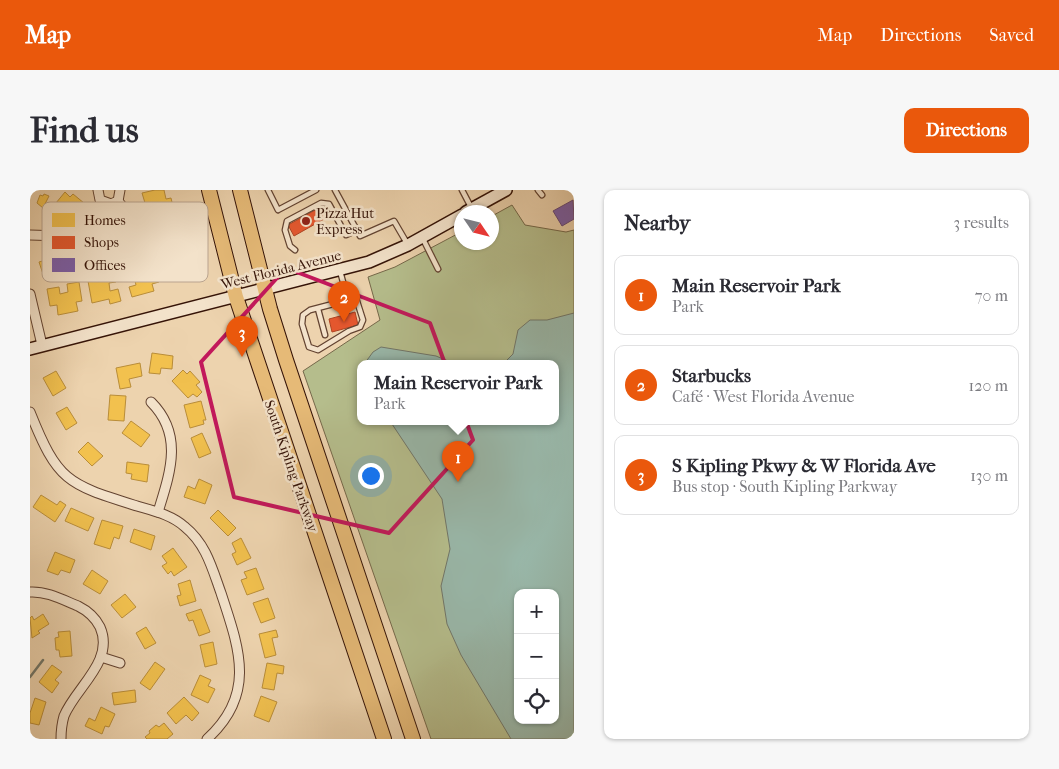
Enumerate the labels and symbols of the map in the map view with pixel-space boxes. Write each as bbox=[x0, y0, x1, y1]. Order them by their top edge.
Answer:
legend bbox=[42, 202, 208, 282]
place label: Pizza Hut Express bbox=[316, 205, 374, 238]
north arrow bbox=[454, 205, 499, 250]
text: Homes bbox=[84, 212, 126, 229]
marker: Pizza Hut Express bbox=[300, 215, 312, 227]
text: Shops bbox=[84, 234, 119, 251]
street label: West Florida Avenue bbox=[218, 247, 343, 293]
text: Offices bbox=[84, 257, 126, 274]
pin: 2 bbox=[328, 281, 360, 322]
pin: 3 bbox=[226, 316, 258, 357]
street label: South Kipling Parkway bbox=[260, 398, 322, 535]
pin: 1 bbox=[442, 441, 474, 482]
your location bbox=[358, 463, 384, 489]

